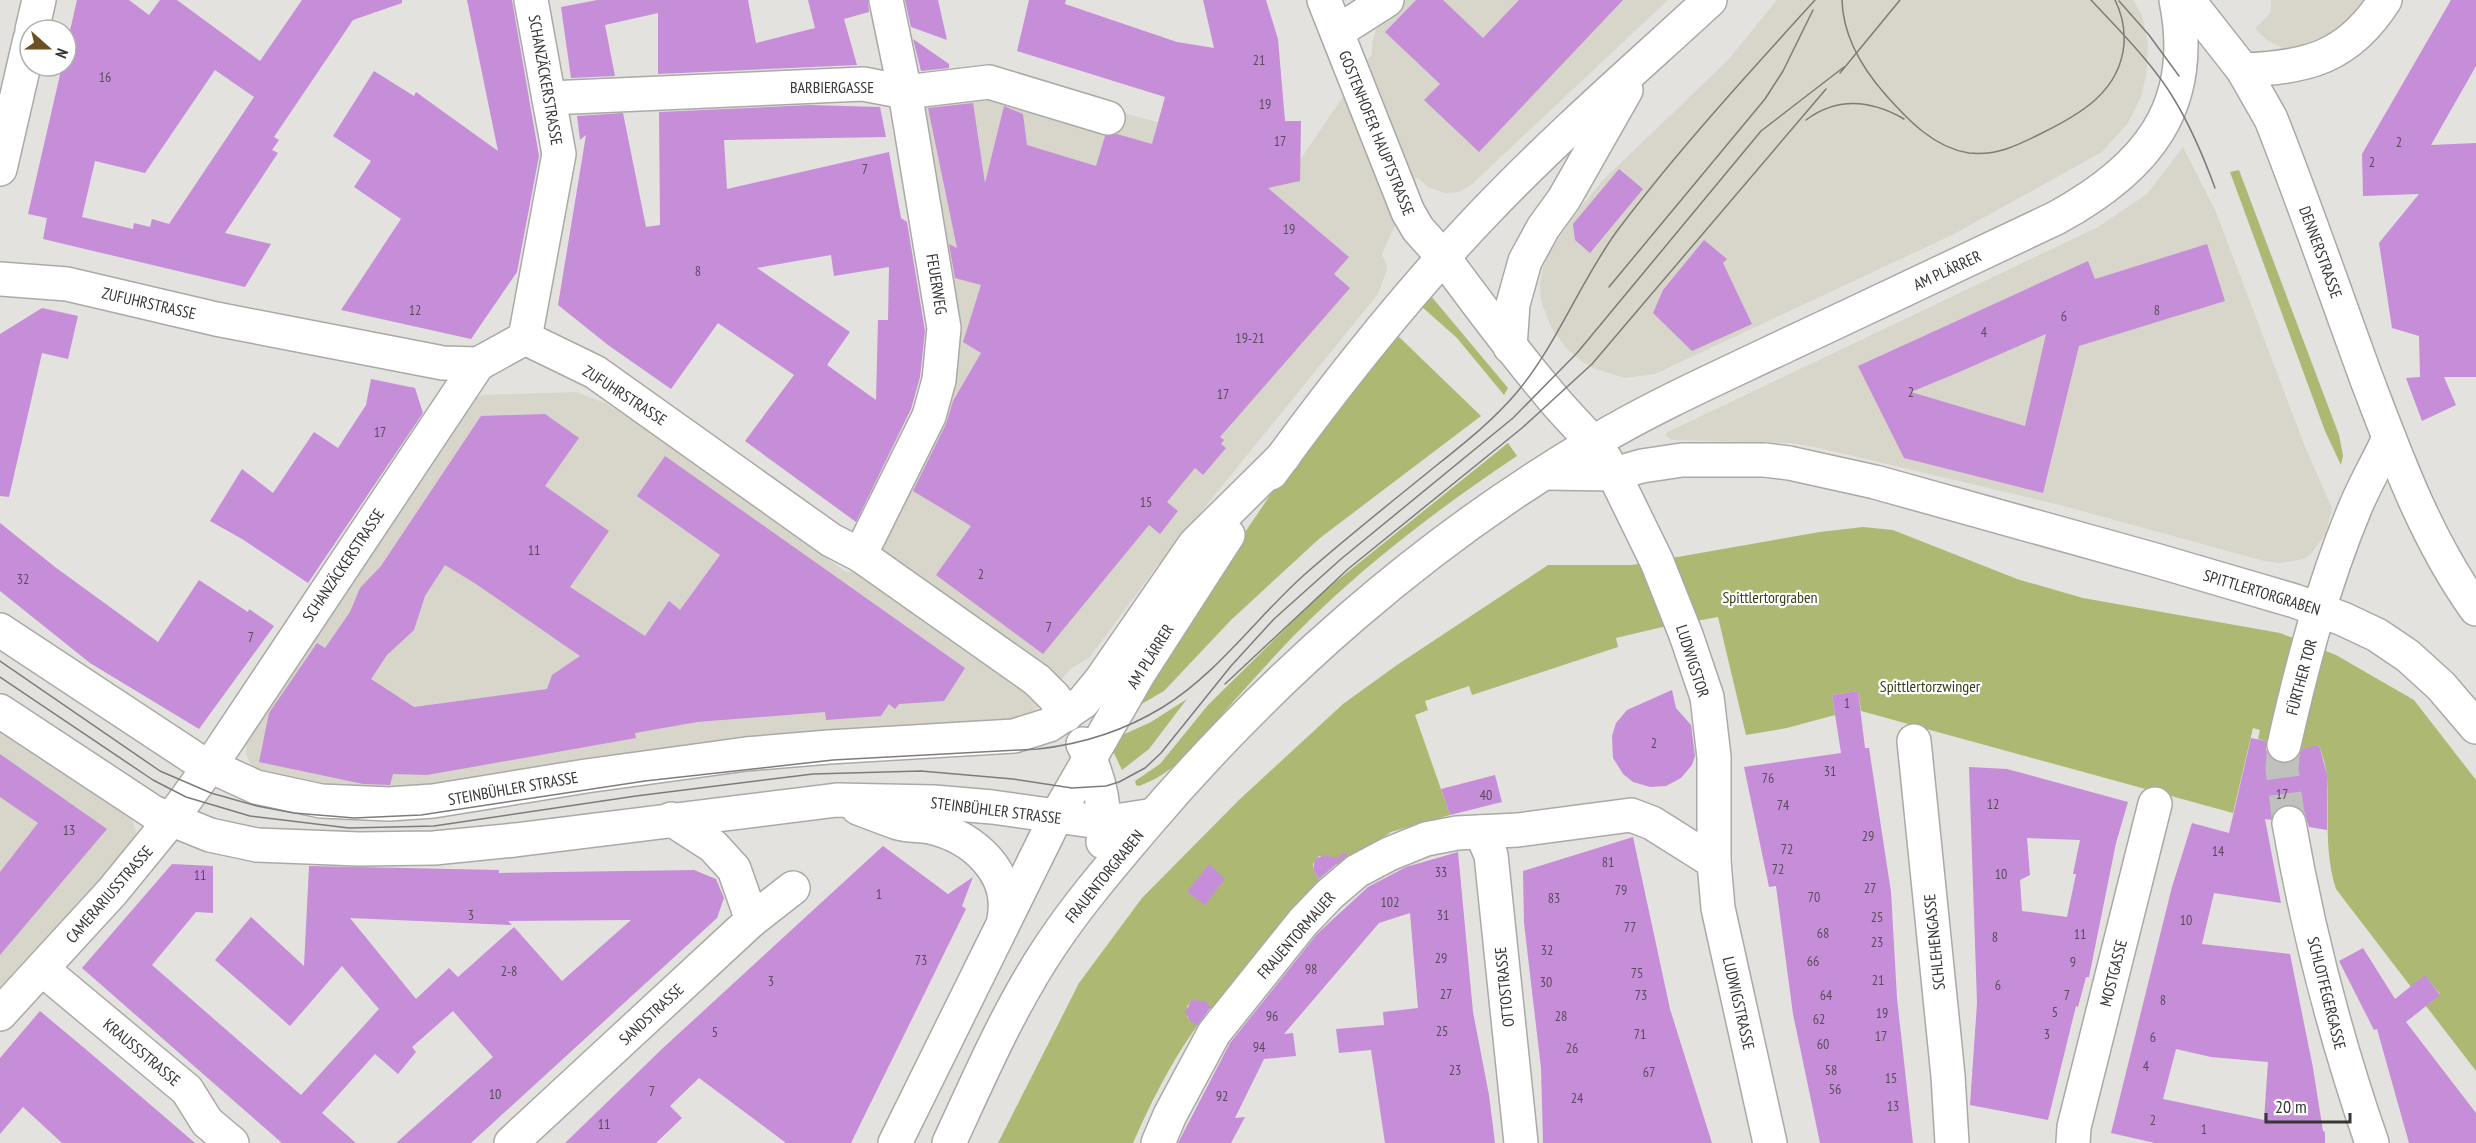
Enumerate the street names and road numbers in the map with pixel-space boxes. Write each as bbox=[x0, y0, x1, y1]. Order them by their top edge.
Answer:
street label: SCHANZÄCKERSTRASSE bbox=[525, 13, 567, 147]
street label: GOSTENHOFER HAUPTSTRASSE bbox=[1335, 48, 1419, 219]
street label: BARBIERGASSE bbox=[790, 77, 874, 97]
street label: DENNERSTRASSE bbox=[2295, 203, 2347, 301]
street label: AM PLÄRRER bbox=[1910, 245, 1984, 294]
street label: FEUERWEG bbox=[922, 252, 952, 316]
street label: ZUFUHRSTRASSE bbox=[100, 282, 198, 324]
street label: ZUFUHRSTRASSE bbox=[579, 360, 671, 430]
street label: SCHANZÄCKERSTRASSE bbox=[298, 505, 388, 625]
street label: SPITTLERTORGRABEN bbox=[2201, 565, 2323, 619]
street label: AM PLÄRRER bbox=[1122, 620, 1178, 692]
street label: LUDWIGSTOR bbox=[1672, 622, 1714, 700]
street label: FÜRTHER TOR bbox=[2281, 636, 2321, 717]
street label: STEINBÜHLER STRASSE bbox=[446, 767, 580, 809]
street label: STEINBÜHLER STRASSE bbox=[929, 792, 1063, 828]
street label: FRAUENTORGRABEN bbox=[1060, 826, 1148, 926]
street label: CAMERARIUSSTRASSE bbox=[61, 841, 157, 947]
street label: FRAUENTORMAUER bbox=[1253, 887, 1339, 983]
street label: SCHLEHENGASSE bbox=[1919, 893, 1949, 991]
street label: SCHLOTFEGERGASSE bbox=[2303, 935, 2351, 1051]
street label: MOSTGASSE bbox=[2095, 937, 2131, 1009]
street label: OTTOSTRASSE bbox=[1490, 946, 1518, 1028]
street label: LUDWIGSTRASSE bbox=[1719, 955, 1759, 1052]
street label: SANDSTRASSE bbox=[615, 979, 687, 1049]
street label: KRAUSSSTRASSE bbox=[99, 1014, 185, 1090]

